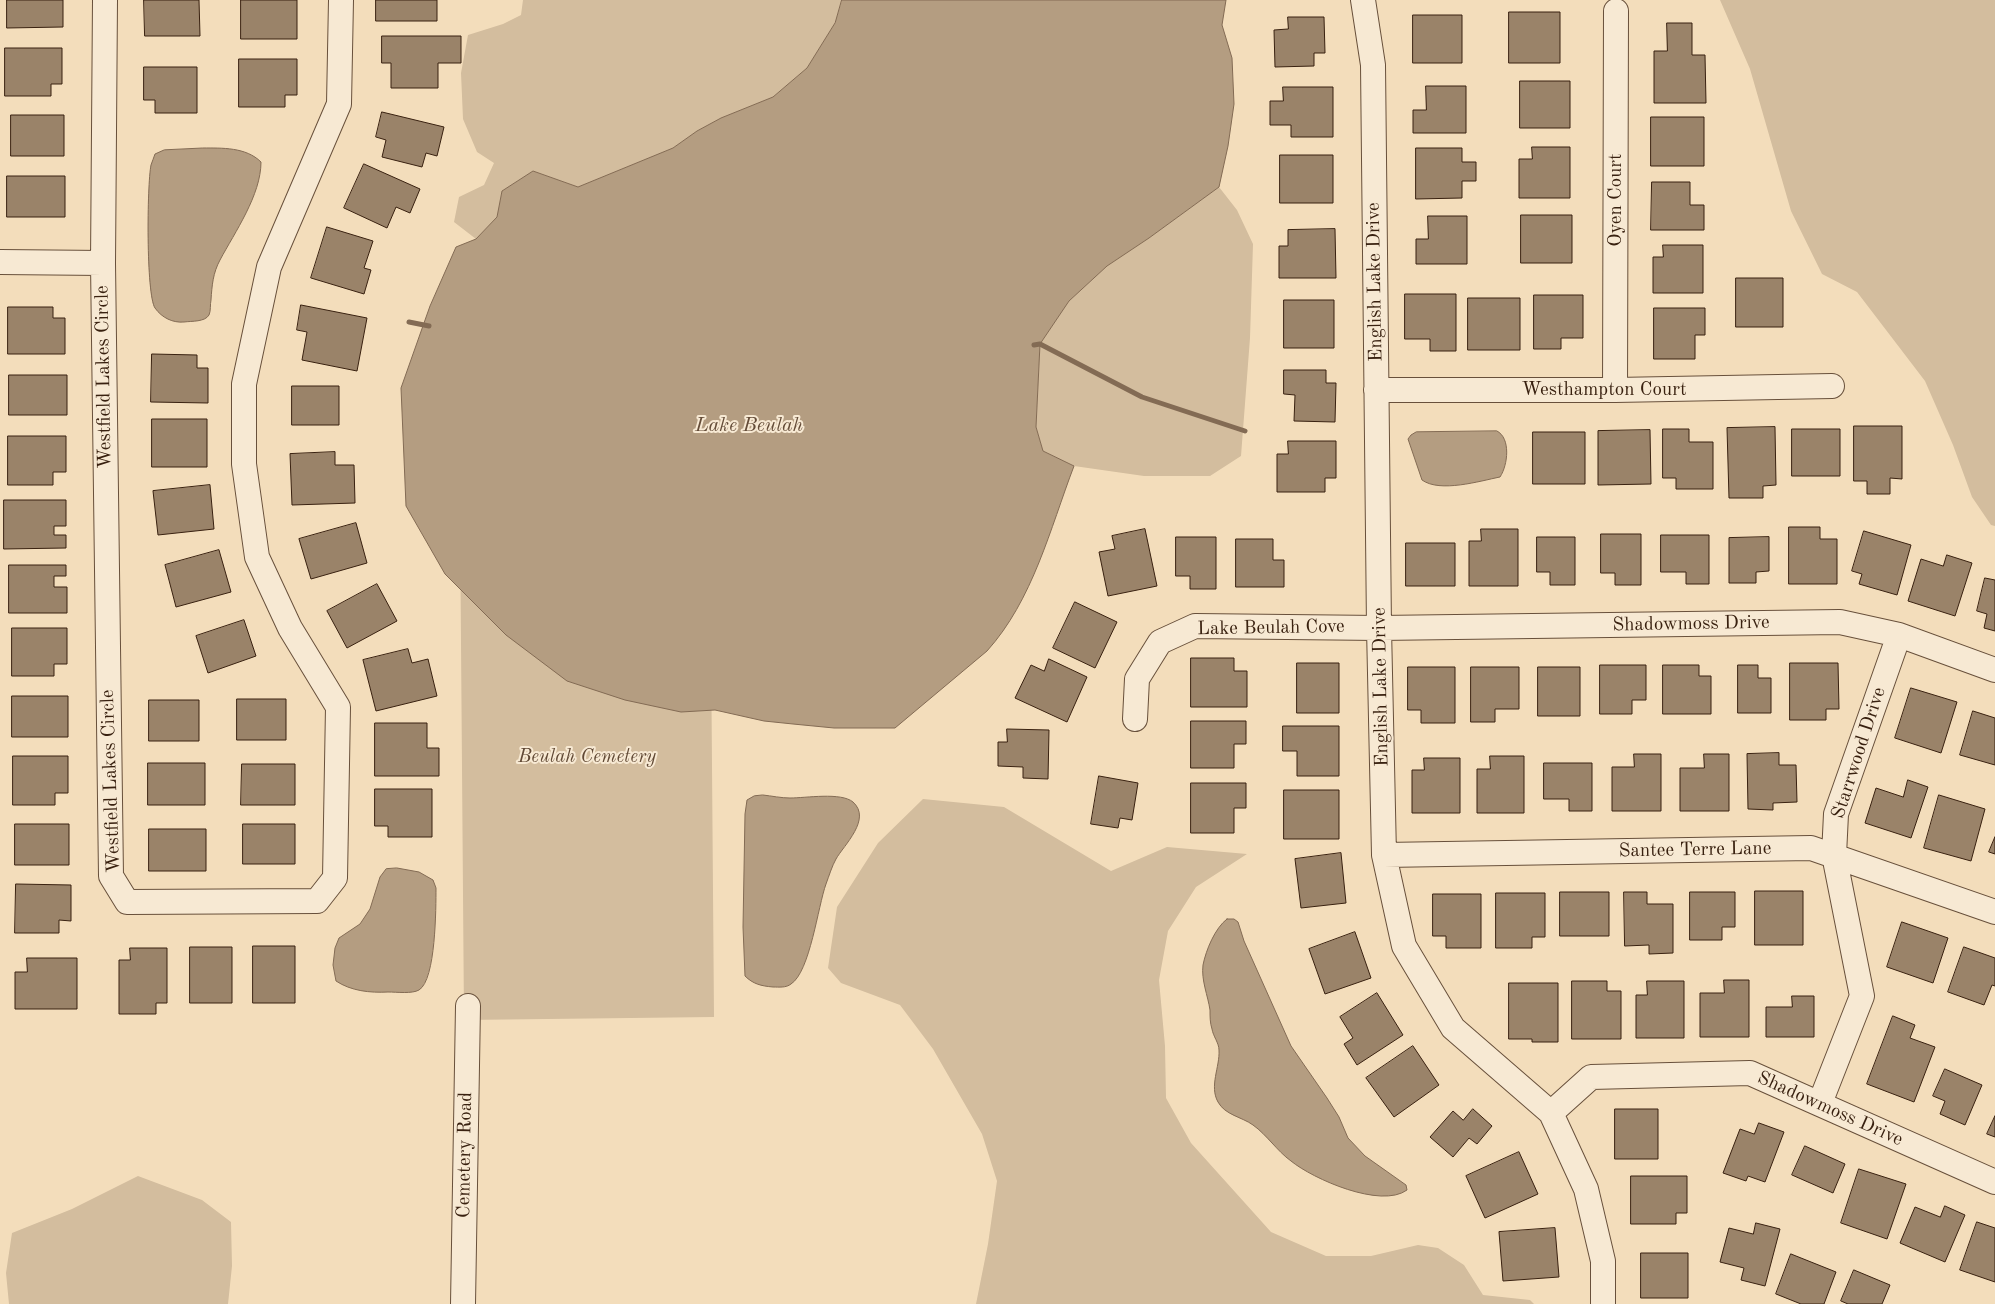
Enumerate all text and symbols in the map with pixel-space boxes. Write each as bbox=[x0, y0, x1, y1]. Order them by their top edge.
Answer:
street label: Oyen Court bbox=[1605, 153, 1627, 247]
street label: English Lake Drive bbox=[1362, 202, 1388, 362]
street label: Westfield Lakes Circle bbox=[91, 285, 117, 469]
street label: Westhampton Court bbox=[1521, 379, 1687, 401]
water label: Lake Beulah bbox=[695, 414, 803, 438]
street label: English Lake Drive bbox=[1368, 607, 1394, 767]
street label: Shadowmoss Drive bbox=[1612, 611, 1770, 637]
street label: Lake Beulah Cove bbox=[1197, 615, 1345, 641]
street label: Starrwood Drive bbox=[1827, 684, 1891, 822]
street label: Westfield Lakes Circle bbox=[96, 689, 126, 873]
park label: Beulah Cemetery bbox=[518, 746, 656, 768]
street label: Santee Terre Lane bbox=[1618, 837, 1772, 863]
street label: Shadowmoss Drive bbox=[1754, 1067, 1906, 1151]
street label: Cemetery Road bbox=[453, 1092, 477, 1218]

